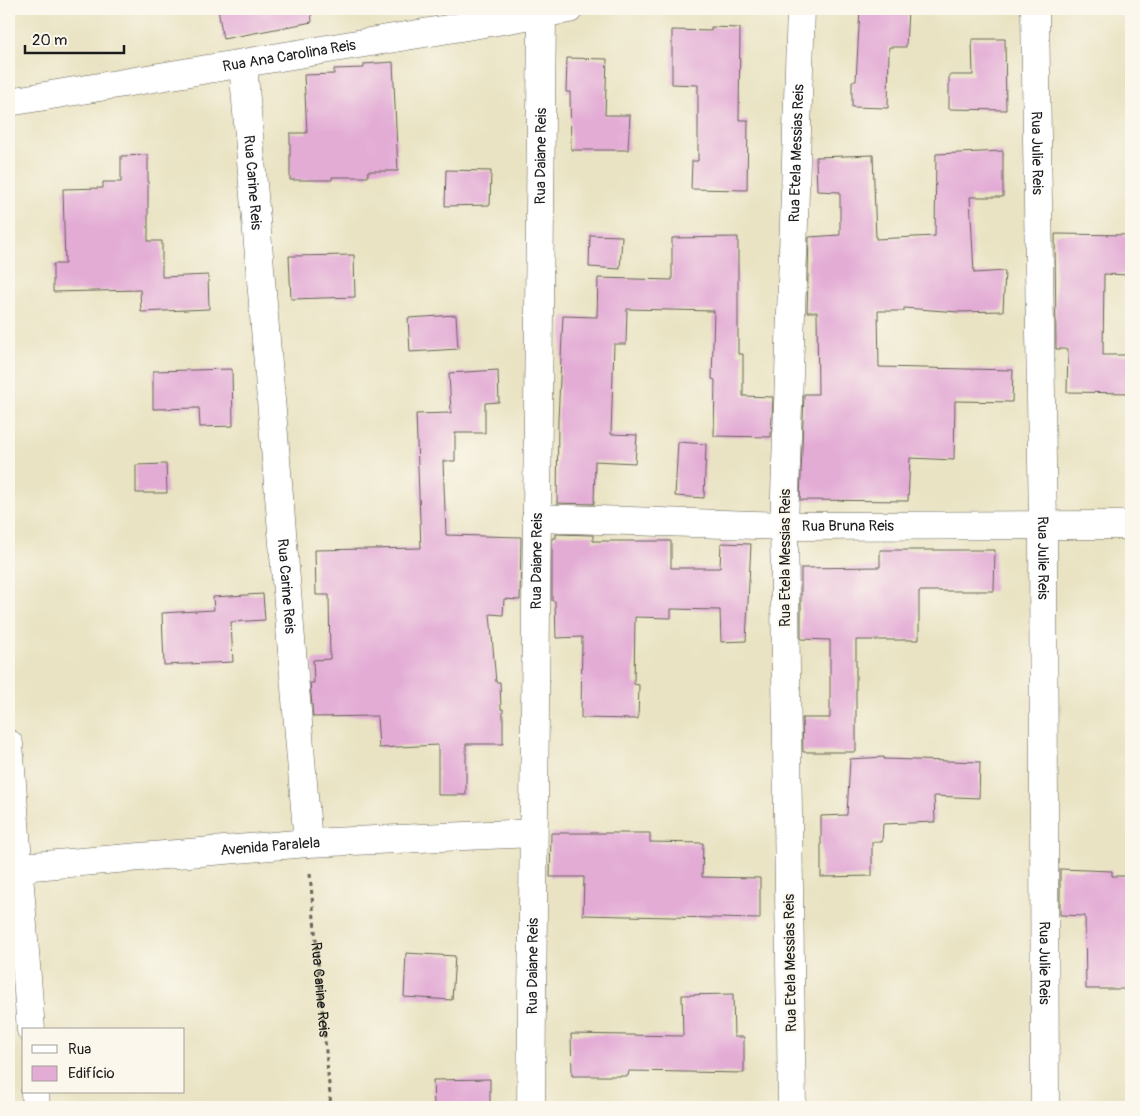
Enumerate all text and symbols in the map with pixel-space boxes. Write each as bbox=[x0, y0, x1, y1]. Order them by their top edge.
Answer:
scale bar bbox=[25, 22, 124, 54]
text: 20 m bbox=[32, 31, 67, 50]
street label: Rua Ana Carolina Reis bbox=[221, 36, 358, 76]
street label: Rua Etela Messias Reis bbox=[785, 84, 809, 223]
street label: Rua Daiane Reis bbox=[531, 107, 551, 205]
street label: Rua Julie Reis bbox=[1027, 111, 1047, 195]
street label: Rua Carine Reis bbox=[239, 134, 266, 231]
street label: Rua Etela Messias Reis bbox=[776, 489, 795, 627]
street label: Rua Daiane Reis bbox=[527, 512, 547, 609]
street label: Rua Julie Reis bbox=[1033, 516, 1052, 600]
street label: Rua Bruna Reis bbox=[802, 517, 894, 536]
street label: Rua Carine Reis bbox=[273, 538, 300, 635]
street label: Avenida Paralela bbox=[219, 833, 320, 860]
street label: Rua Etela Messias Reis bbox=[780, 893, 801, 1032]
street label: Rua Daiane Reis bbox=[523, 917, 543, 1014]
street label: Rua Julie Reis bbox=[1034, 921, 1054, 1005]
street label: Rua Carine Reis bbox=[306, 941, 334, 1038]
legend bbox=[22, 1028, 185, 1094]
text: Rua bbox=[68, 1040, 91, 1059]
text: Edifício bbox=[68, 1064, 114, 1083]

